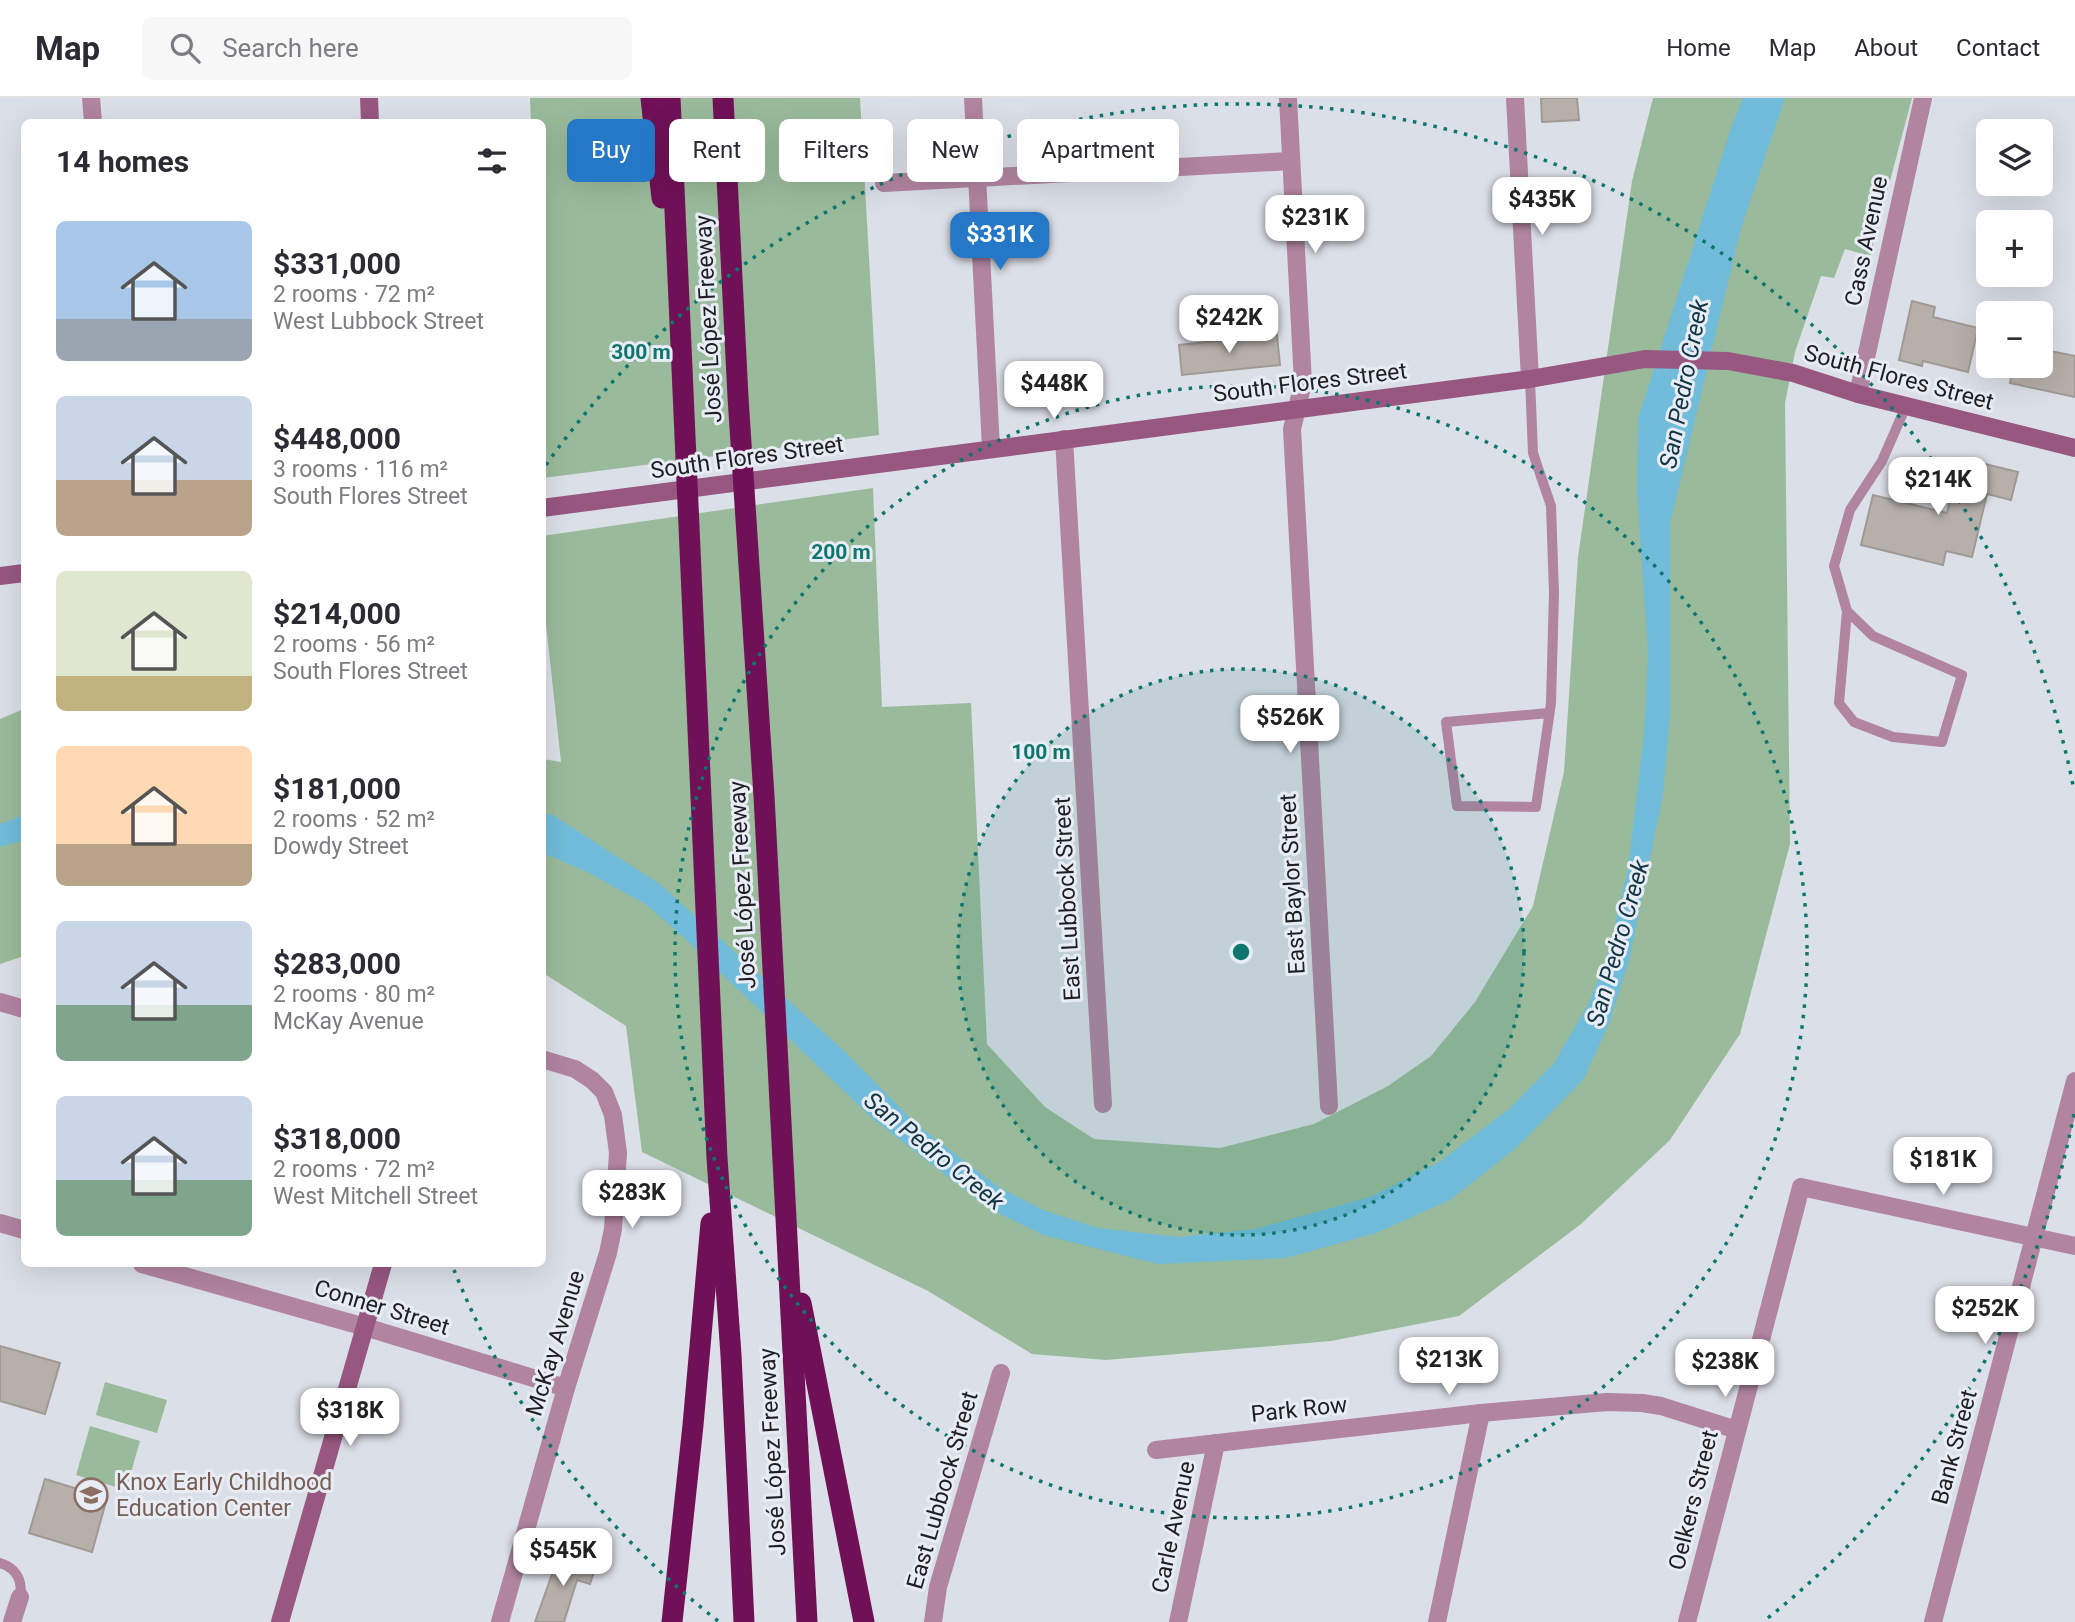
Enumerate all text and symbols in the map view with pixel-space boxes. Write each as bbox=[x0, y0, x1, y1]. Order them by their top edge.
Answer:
search box bbox=[142, 17, 632, 80]
text: Map bbox=[35, 29, 100, 68]
icon: search bbox=[166, 29, 204, 67]
text: Search here bbox=[222, 33, 359, 63]
text: Home bbox=[1666, 34, 1731, 62]
text: Map bbox=[1769, 34, 1816, 62]
text: About bbox=[1854, 34, 1918, 62]
text: Contact bbox=[1956, 34, 2040, 62]
chip: Buy bbox=[567, 119, 655, 182]
chip: Rent bbox=[669, 119, 765, 182]
chip: Filters bbox=[779, 119, 893, 182]
chip: New bbox=[907, 119, 1003, 182]
chip: Apartment bbox=[1017, 119, 1179, 182]
map controls bbox=[1976, 119, 2053, 378]
button: layers bbox=[1976, 119, 2053, 196]
icon: filters bbox=[473, 142, 511, 180]
text: 14 homes bbox=[56, 144, 189, 179]
street label: Cass Avenue bbox=[1840, 174, 1893, 309]
pin: $435K bbox=[1493, 178, 1591, 237]
text: $435K bbox=[1508, 186, 1576, 213]
pin: $231K bbox=[1266, 195, 1364, 255]
text: $231K bbox=[1281, 204, 1349, 231]
button: + bbox=[1976, 210, 2053, 287]
pin: $331K bbox=[951, 212, 1049, 272]
street label: José López Freeway bbox=[690, 214, 727, 424]
text: $331K bbox=[966, 221, 1034, 248]
text: $331,000 bbox=[273, 246, 401, 281]
icon: home bbox=[112, 249, 196, 333]
text: 2 rooms · 72 m² bbox=[273, 281, 435, 308]
pin: $242K bbox=[1180, 296, 1278, 355]
water label: San Pedro Creek bbox=[1654, 296, 1714, 471]
button: − bbox=[1976, 301, 2053, 378]
text: $242K bbox=[1195, 304, 1263, 331]
text: West Lubbock Street bbox=[273, 308, 484, 335]
street label: South Flores Street bbox=[1801, 339, 1996, 416]
text: 300 m bbox=[611, 340, 671, 364]
street label: South Flores Street bbox=[1212, 357, 1408, 408]
pin: $448K bbox=[1005, 362, 1103, 421]
text: $448K bbox=[1020, 370, 1088, 397]
text: $448,000 bbox=[273, 421, 401, 456]
icon: home bbox=[112, 424, 196, 508]
street label: South Flores Street bbox=[649, 431, 845, 484]
text: 3 rooms · 116 m² bbox=[273, 456, 448, 483]
pin: $214K bbox=[1889, 458, 1987, 517]
text: $214K bbox=[1904, 466, 1972, 493]
text: South Flores Street bbox=[273, 483, 468, 510]
text: 200 m bbox=[811, 540, 871, 564]
text: $214,000 bbox=[273, 596, 401, 631]
icon: home bbox=[112, 599, 196, 683]
text: 2 rooms · 56 m² bbox=[273, 631, 435, 658]
text: South Flores Street bbox=[273, 658, 468, 685]
pin: $526K bbox=[1241, 696, 1339, 755]
text: $526K bbox=[1256, 704, 1324, 731]
text: 100 m bbox=[1011, 740, 1071, 764]
text: $181,000 bbox=[273, 771, 401, 806]
icon: home bbox=[112, 774, 196, 858]
street label: José López Freeway bbox=[724, 780, 761, 990]
street label: East Baylor Street bbox=[1274, 793, 1311, 975]
street label: East Lubbock Street bbox=[1049, 796, 1086, 1002]
text: 2 rooms · 52 m² bbox=[273, 806, 435, 833]
text: Dowdy Street bbox=[273, 833, 409, 860]
water label: San Pedro Creek bbox=[1581, 856, 1655, 1029]
centre of rings bbox=[1229, 940, 1253, 964]
text: $283,000 bbox=[273, 946, 401, 981]
icon: home bbox=[112, 949, 196, 1033]
text: 2 rooms · 80 m² bbox=[273, 981, 435, 1008]
text: McKay Avenue bbox=[273, 1008, 424, 1035]
water label: San Pedro Creek bbox=[859, 1086, 1010, 1217]
text: $318,000 bbox=[273, 1121, 401, 1156]
icon: home bbox=[112, 1124, 196, 1208]
pin: $181K bbox=[1894, 1138, 1992, 1197]
text: $181K bbox=[1909, 1146, 1977, 1173]
text: 2 rooms · 72 m² bbox=[273, 1156, 435, 1183]
pin: $283K bbox=[583, 1170, 681, 1230]
text: $283K bbox=[598, 1179, 666, 1206]
text: West Mitchell Street bbox=[273, 1183, 478, 1210]
street label: McKay Avenue bbox=[521, 1267, 590, 1419]
street label: Conner Street bbox=[311, 1274, 453, 1341]
pin: $252K bbox=[1936, 1286, 2034, 1346]
text: $252K bbox=[1951, 1295, 2019, 1322]
pin: $213K bbox=[1400, 1338, 1498, 1397]
pin: $238K bbox=[1676, 1340, 1774, 1399]
text: $213K bbox=[1415, 1346, 1483, 1373]
street label: José López Freeway bbox=[754, 1347, 791, 1557]
text: $238K bbox=[1691, 1348, 1759, 1375]
street label: Bank Street bbox=[1926, 1387, 1983, 1507]
pin: $318K bbox=[301, 1388, 399, 1448]
street label: East Lubbock Street bbox=[901, 1388, 984, 1592]
street label: Park Row bbox=[1250, 1391, 1349, 1428]
text: $318K bbox=[316, 1397, 384, 1424]
street label: Oelkers Street bbox=[1663, 1427, 1724, 1573]
street label: Carle Avenue bbox=[1146, 1459, 1201, 1595]
place label: Knox Early Childhood Education Center bbox=[116, 1469, 332, 1522]
school or university icon: Knox Early Childhood Education Center bbox=[72, 1476, 110, 1514]
pin: $545K bbox=[514, 1528, 612, 1588]
text: $545K bbox=[529, 1537, 597, 1564]

